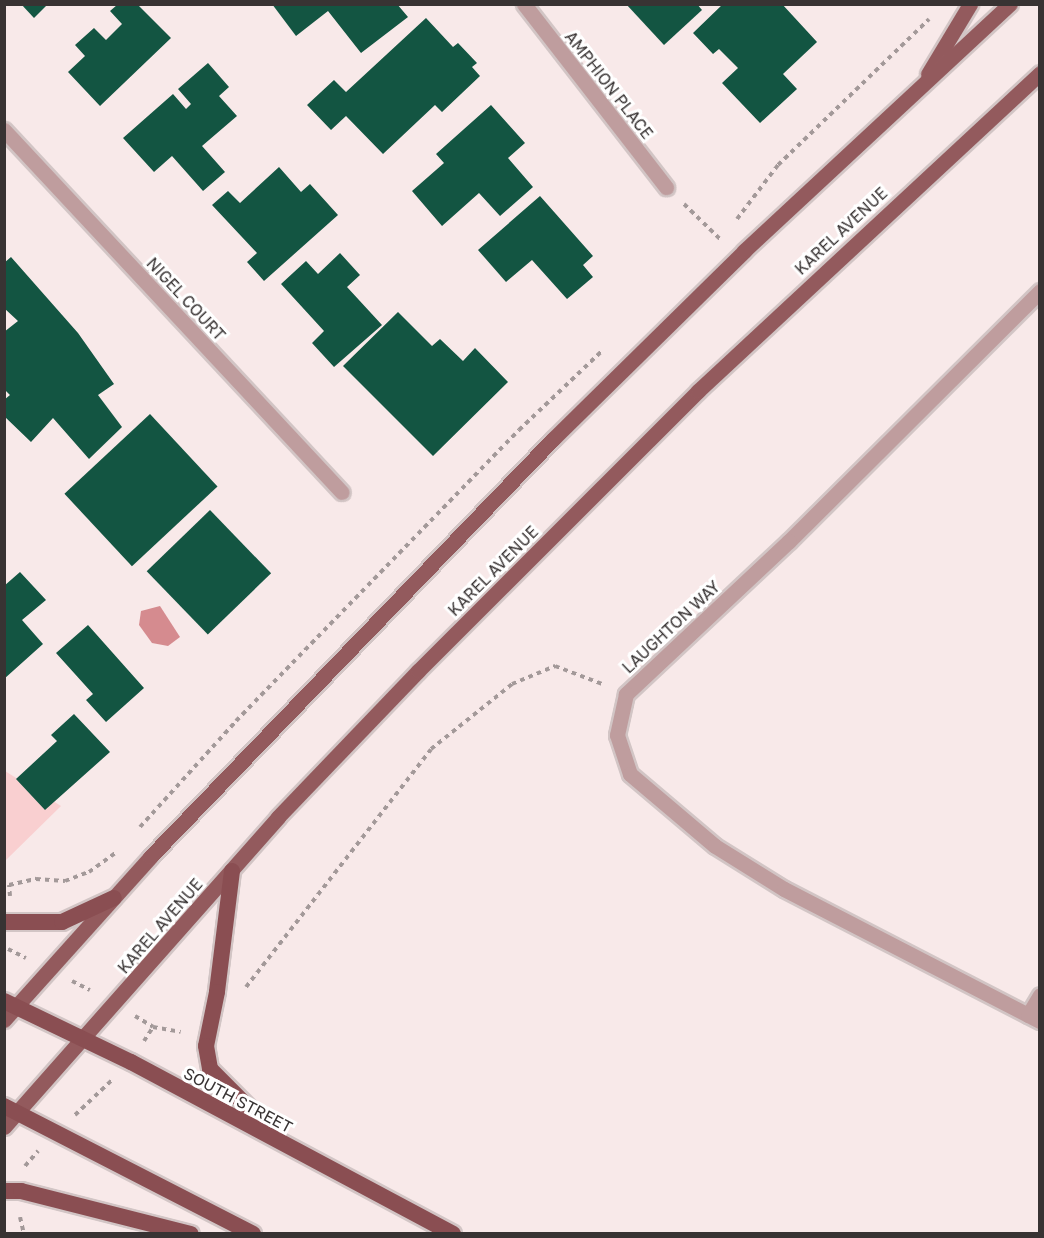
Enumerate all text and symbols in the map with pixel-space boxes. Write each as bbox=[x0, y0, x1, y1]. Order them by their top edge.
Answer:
street label: AMPHION PLACE bbox=[561, 27, 657, 143]
street label: KAREL AVENUE bbox=[791, 183, 891, 279]
street label: NIGEL COURT bbox=[143, 254, 229, 344]
street label: KAREL AVENUE bbox=[444, 522, 542, 620]
street label: LAUGHTON WAY bbox=[618, 577, 724, 677]
street label: KAREL AVENUE bbox=[114, 875, 206, 977]
street label: SOUTH STREET bbox=[180, 1063, 296, 1137]

